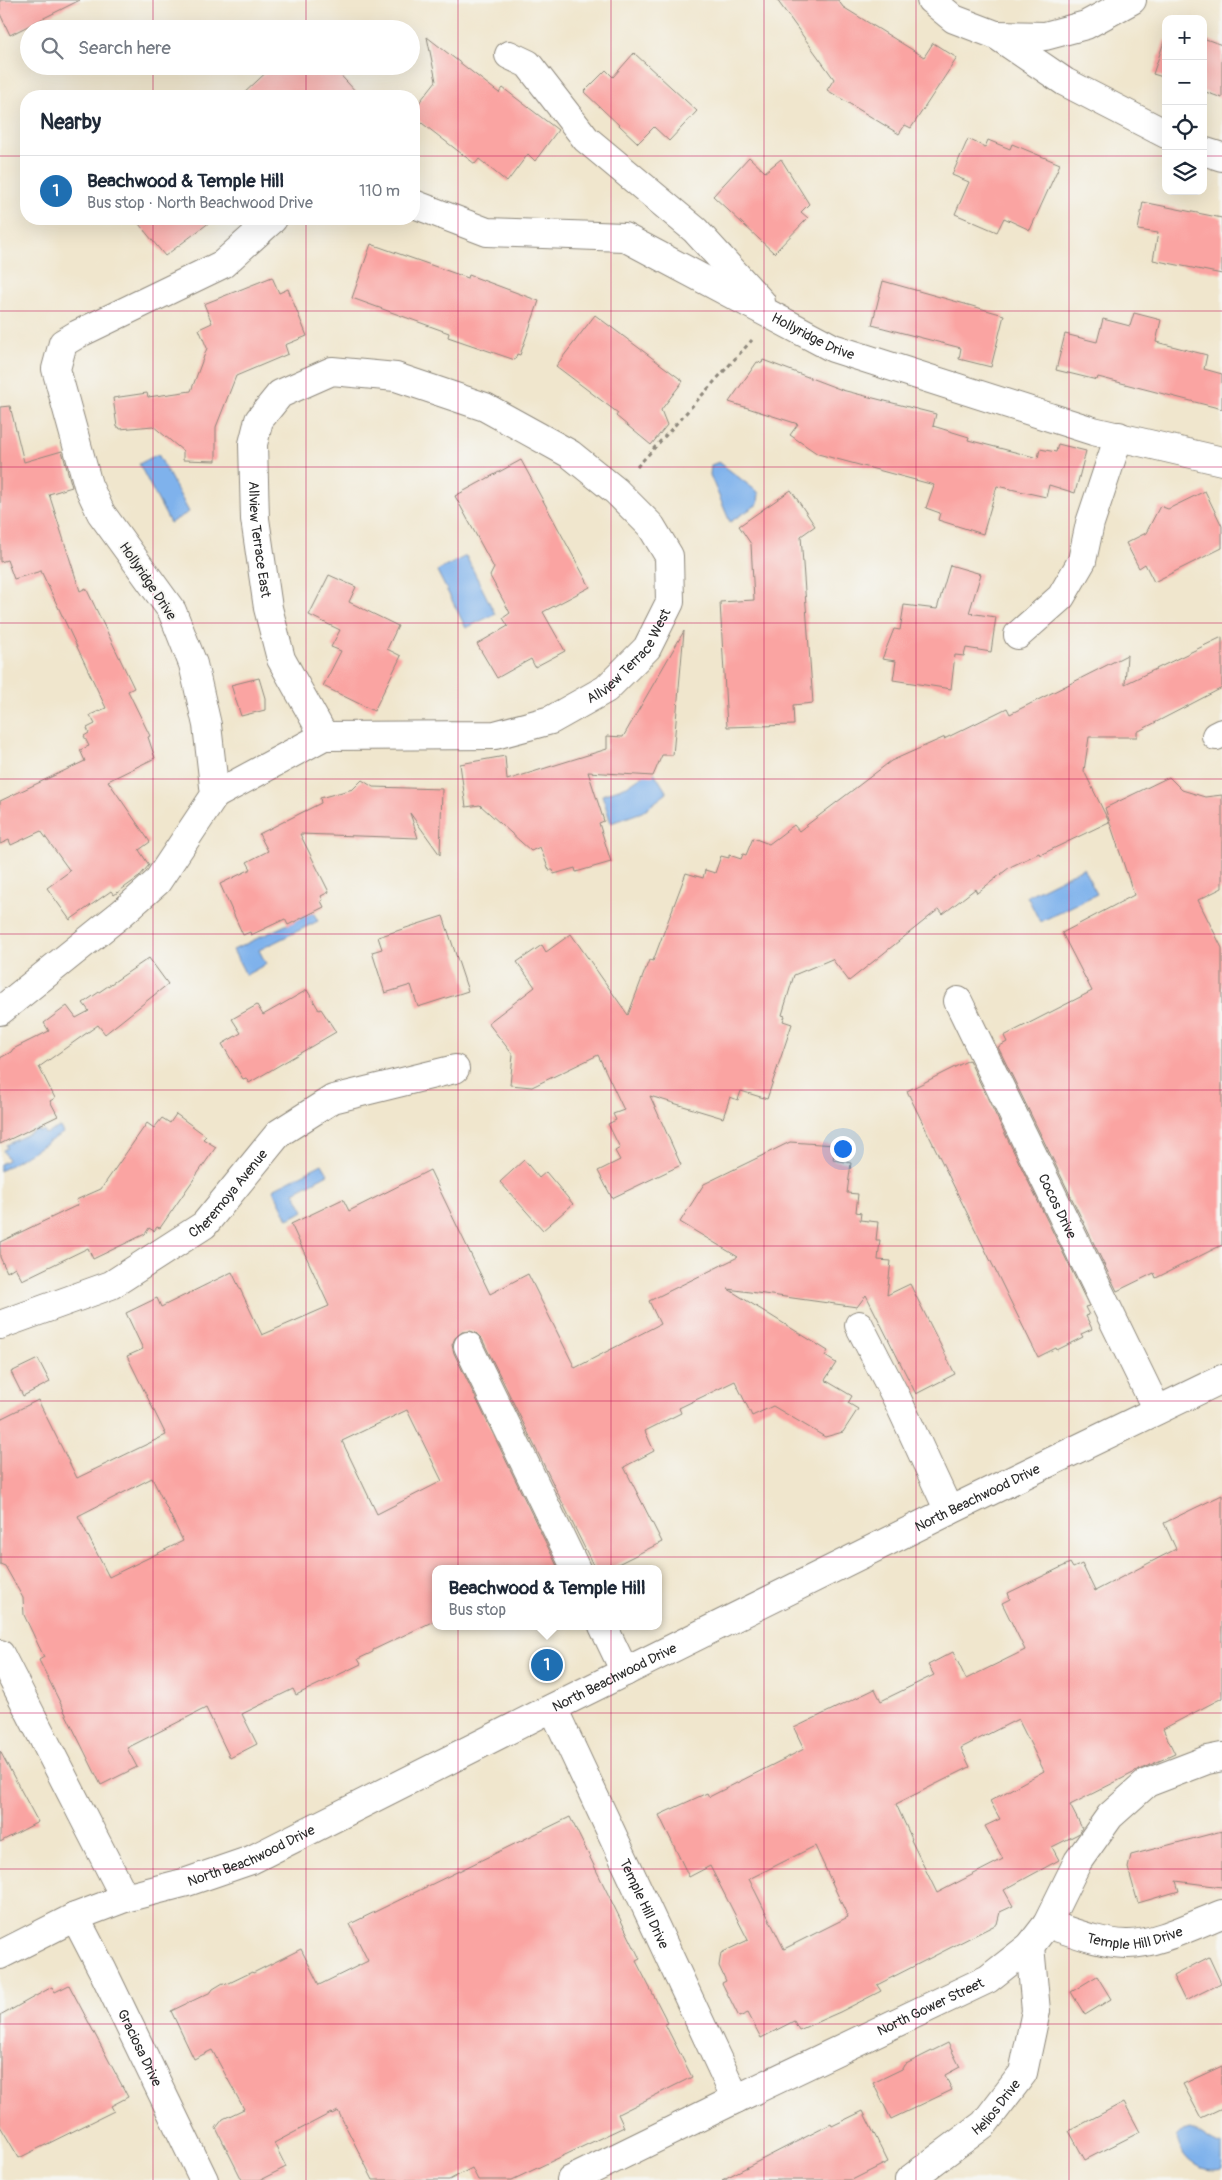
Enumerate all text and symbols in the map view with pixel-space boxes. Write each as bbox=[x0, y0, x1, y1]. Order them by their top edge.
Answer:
map controls bbox=[1162, 15, 1207, 195]
button: + bbox=[1162, 15, 1207, 60]
search box bbox=[20, 20, 420, 75]
icon: search bbox=[38, 34, 66, 62]
text: Search here bbox=[78, 36, 171, 60]
button: − bbox=[1162, 60, 1207, 105]
button: locate bbox=[1162, 105, 1207, 150]
text: Nearby bbox=[40, 109, 101, 136]
button: layers bbox=[1162, 150, 1207, 195]
text: Beachwood & Temple Hill bbox=[87, 169, 284, 193]
text: 1 bbox=[53, 181, 59, 201]
text: 110 m bbox=[359, 181, 400, 201]
text: Bus stop · North Beachwood Drive bbox=[87, 193, 313, 213]
street label: Hollyridge Drive bbox=[769, 309, 857, 363]
street label: Allview Terrace East bbox=[245, 481, 275, 599]
street label: Hollyridge Drive bbox=[116, 539, 180, 623]
street label: Allview Terrace West bbox=[583, 605, 674, 707]
your location bbox=[830, 1136, 856, 1162]
street label: Cheremoya Avenue bbox=[185, 1146, 271, 1241]
street label: Cocos Drive bbox=[1035, 1171, 1081, 1241]
street label: North Beachwood Drive bbox=[912, 1460, 1043, 1535]
popup bbox=[432, 1565, 662, 1630]
text: Beachwood & Temple Hill bbox=[448, 1576, 646, 1600]
text: Bus stop bbox=[448, 1600, 506, 1620]
street label: North Beachwood Drive bbox=[549, 1639, 679, 1715]
pin: 1 bbox=[531, 1646, 563, 1684]
street label: North Beachwood Drive bbox=[185, 1821, 317, 1890]
street label: Temple Hill Drive bbox=[616, 1856, 673, 1951]
street label: Temple Hill Drive bbox=[1085, 1922, 1185, 1953]
street label: North Gower Street bbox=[874, 1974, 987, 2039]
street label: Graciosa Drive bbox=[114, 2006, 166, 2089]
street label: Helios Drive bbox=[968, 2076, 1024, 2139]

